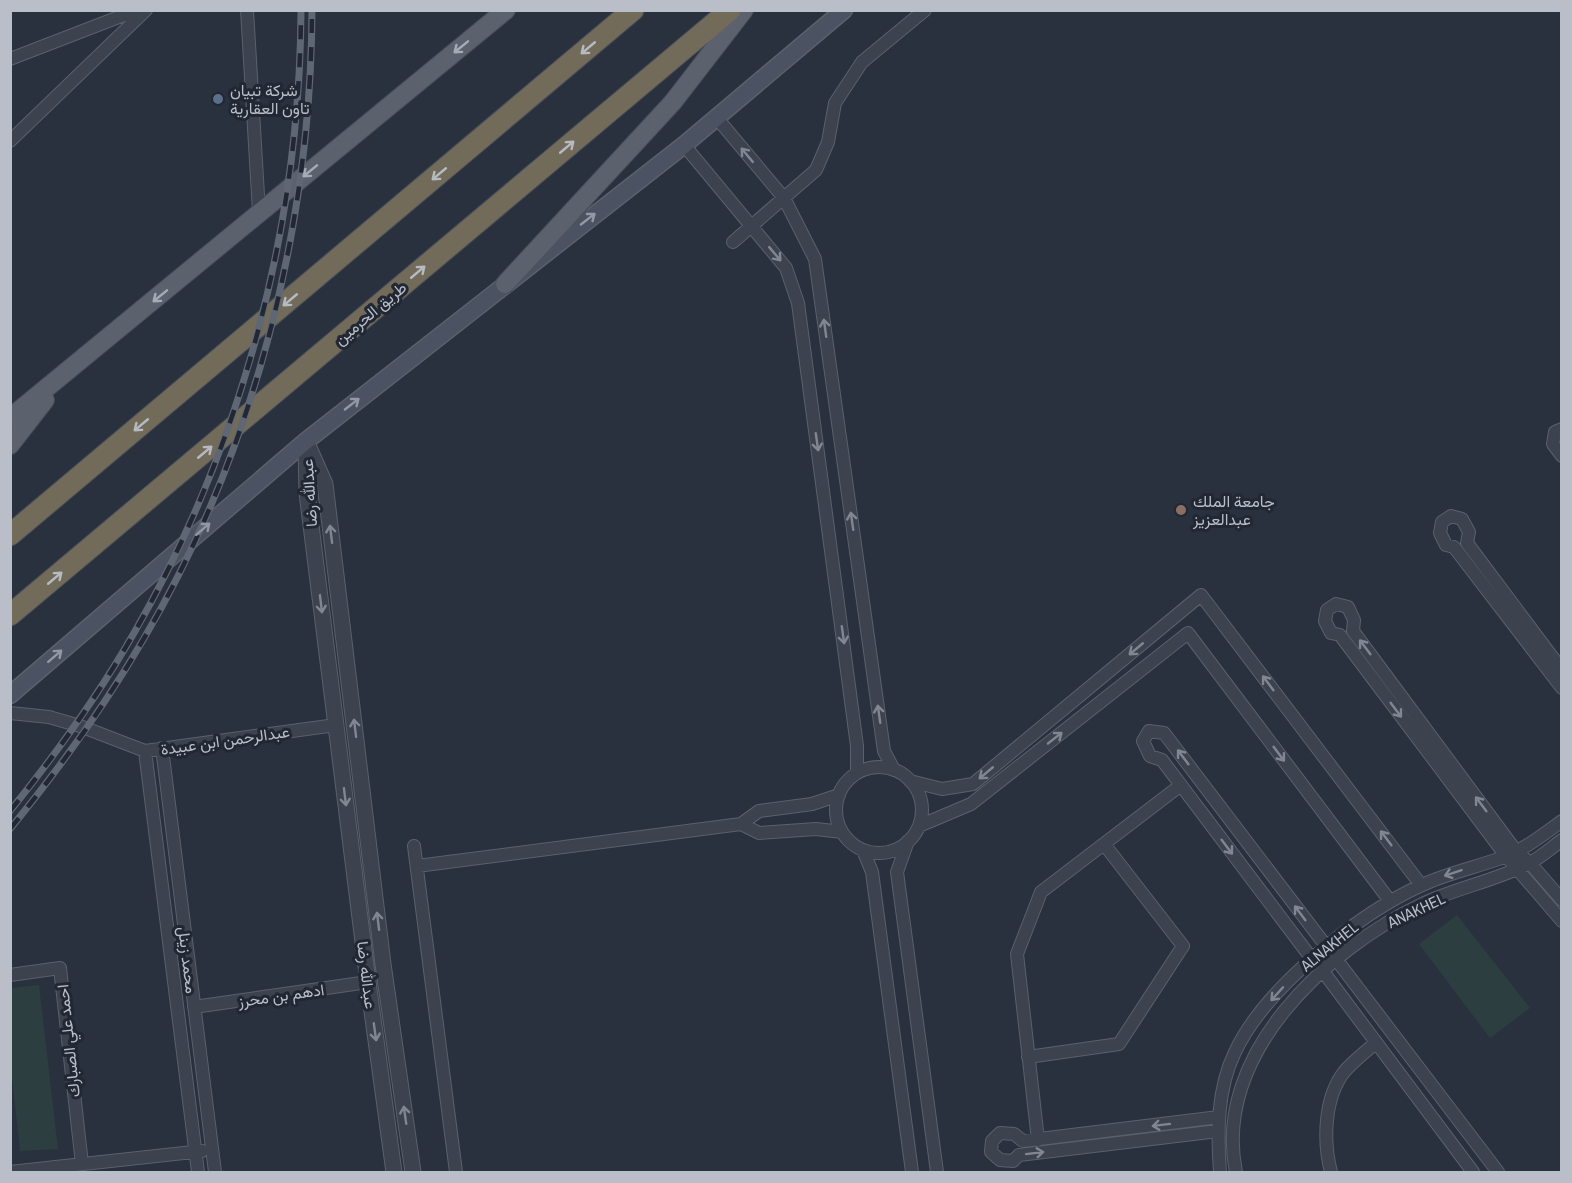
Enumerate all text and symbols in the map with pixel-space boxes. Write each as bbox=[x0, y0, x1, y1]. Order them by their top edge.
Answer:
one-way arrow bbox=[453, 41, 469, 54]
one-way arrow bbox=[581, 41, 596, 55]
place label: شركة تبيان تاون العقارية bbox=[230, 79, 309, 119]
marker: شركة تبيان تاون العقارية bbox=[211, 92, 225, 106]
one-way arrow bbox=[559, 140, 574, 154]
one-way arrow bbox=[741, 147, 754, 163]
one-way arrow bbox=[302, 164, 318, 177]
one-way arrow bbox=[432, 167, 447, 181]
one-way arrow bbox=[580, 213, 596, 226]
one-way arrow bbox=[768, 246, 781, 262]
one-way arrow bbox=[410, 266, 426, 279]
street label: طريق الحرمين bbox=[329, 276, 411, 350]
one-way arrow bbox=[153, 289, 169, 302]
one-way arrow bbox=[282, 293, 298, 306]
one-way arrow bbox=[819, 319, 830, 338]
one-way arrow bbox=[344, 398, 360, 411]
one-way arrow bbox=[133, 419, 149, 432]
one-way arrow bbox=[811, 431, 822, 451]
one-way arrow bbox=[197, 445, 212, 459]
street label: عبدالله رضا bbox=[296, 458, 322, 528]
place label: جامعة الملك عبدالعزيز bbox=[1192, 490, 1275, 530]
marker: جامعة الملك عبدالعزيز bbox=[1174, 503, 1188, 517]
one-way arrow bbox=[846, 512, 857, 532]
one-way arrow bbox=[195, 522, 210, 536]
one-way arrow bbox=[326, 525, 337, 545]
one-way arrow bbox=[47, 571, 63, 584]
one-way arrow bbox=[315, 593, 326, 613]
one-way arrow bbox=[837, 625, 848, 644]
one-way arrow bbox=[1359, 640, 1371, 656]
one-way arrow bbox=[1128, 642, 1144, 655]
one-way arrow bbox=[47, 650, 63, 663]
one-way arrow bbox=[1262, 675, 1275, 691]
one-way arrow bbox=[1389, 701, 1402, 717]
one-way arrow bbox=[873, 705, 884, 725]
one-way arrow bbox=[349, 718, 360, 738]
street label: عبدالرحمن ابن عبيدة bbox=[159, 720, 291, 760]
one-way arrow bbox=[1047, 732, 1063, 745]
one-way arrow bbox=[1273, 745, 1285, 761]
one-way arrow bbox=[1176, 750, 1189, 766]
one-way arrow bbox=[979, 766, 994, 780]
one-way arrow bbox=[340, 787, 351, 806]
one-way arrow bbox=[1475, 796, 1487, 812]
one-way arrow bbox=[1379, 831, 1392, 847]
one-way arrow bbox=[1221, 838, 1233, 854]
one-way arrow bbox=[1444, 868, 1463, 879]
street label: ANAKHEL bbox=[1383, 887, 1449, 933]
one-way arrow bbox=[1294, 905, 1307, 921]
one-way arrow bbox=[372, 912, 383, 932]
street label: ALNAKHEL bbox=[1295, 915, 1363, 977]
street label: محمد زينل bbox=[173, 925, 203, 995]
street label: عبدالله رضا bbox=[352, 940, 382, 1010]
street label: ادهم بن محرز bbox=[235, 978, 326, 1012]
street label: احمد علي الصبارك bbox=[51, 983, 88, 1099]
one-way arrow bbox=[1270, 986, 1284, 1001]
one-way arrow bbox=[369, 1022, 380, 1042]
one-way arrow bbox=[399, 1105, 410, 1125]
one-way arrow bbox=[1152, 1119, 1172, 1130]
one-way arrow bbox=[1025, 1147, 1045, 1158]

